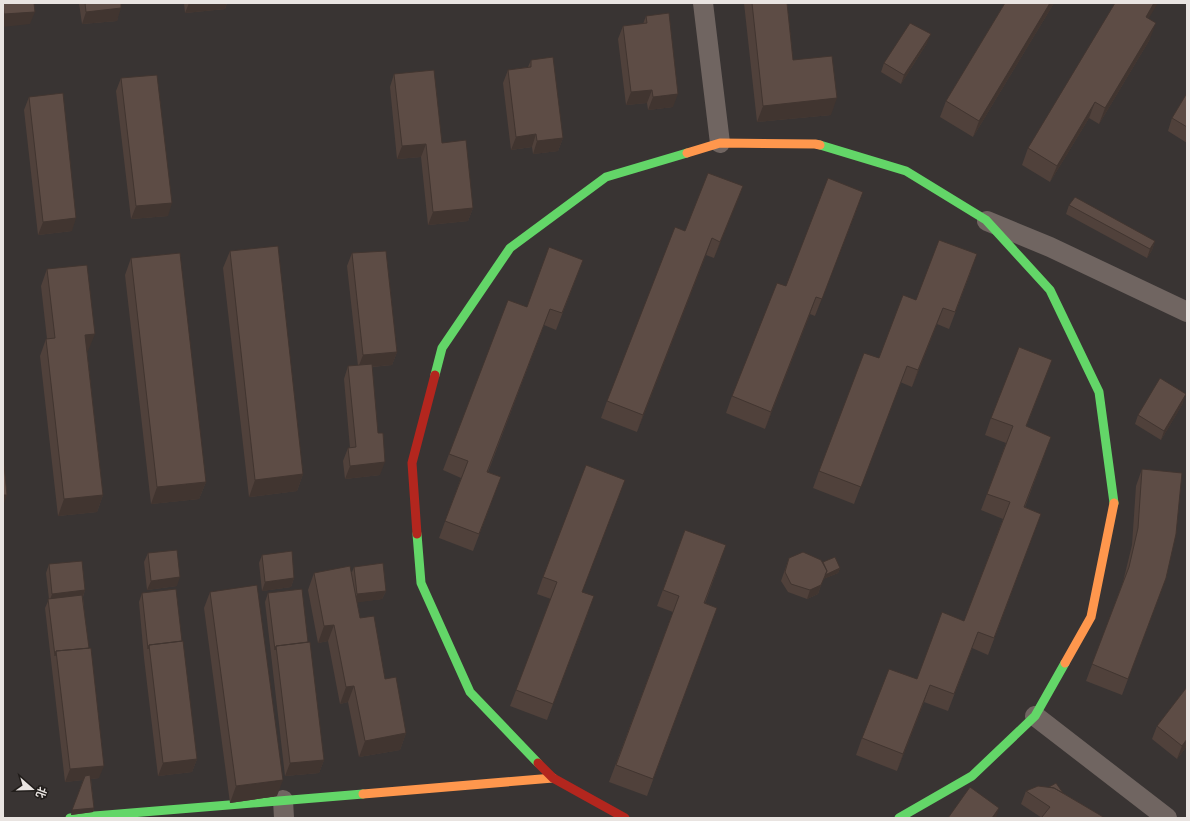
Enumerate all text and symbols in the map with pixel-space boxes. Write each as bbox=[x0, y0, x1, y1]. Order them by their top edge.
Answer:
north arrow bbox=[12, 769, 52, 809]
text: 北 bbox=[32, 785, 49, 800]

